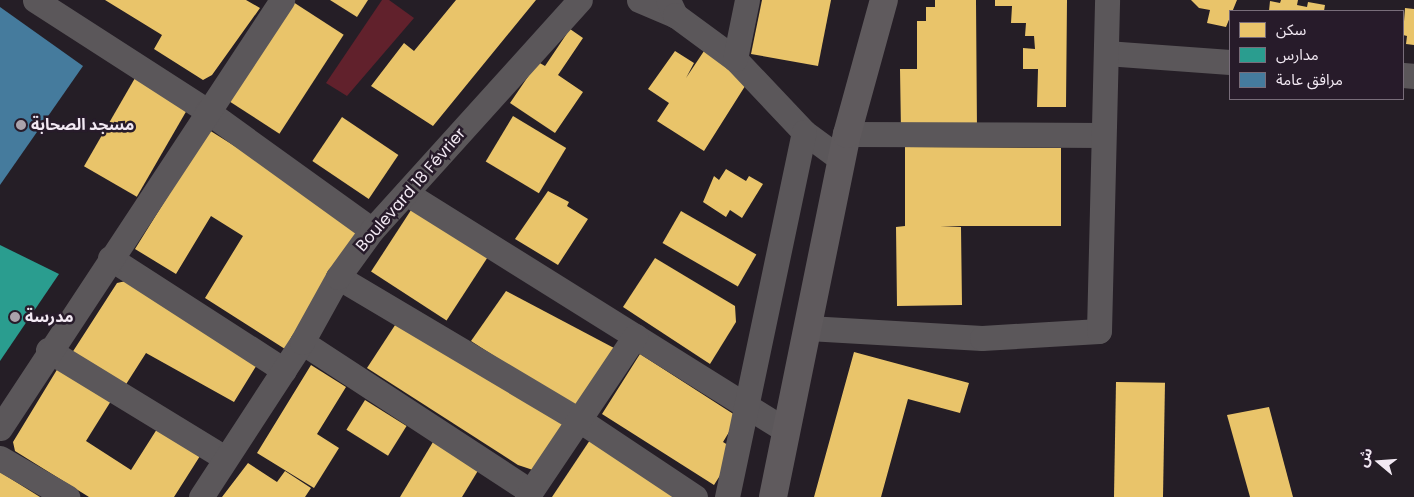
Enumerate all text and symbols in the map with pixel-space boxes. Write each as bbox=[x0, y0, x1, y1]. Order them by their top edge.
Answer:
legend bbox=[1229, 10, 1404, 100]
text: سكن bbox=[1276, 19, 1306, 40]
text: مدارس bbox=[1276, 44, 1319, 65]
text: مرافق عامة bbox=[1276, 69, 1343, 90]
place label: مسجد الصحابة bbox=[31, 115, 134, 135]
marker: مسجد الصحابة bbox=[15, 119, 27, 131]
street label: Boulevard 18 Février bbox=[352, 124, 470, 256]
place label: مدرسة bbox=[25, 307, 74, 327]
marker: مدرسة bbox=[9, 311, 21, 323]
north arrow bbox=[1354, 437, 1404, 487]
text: ش bbox=[1352, 445, 1377, 470]

